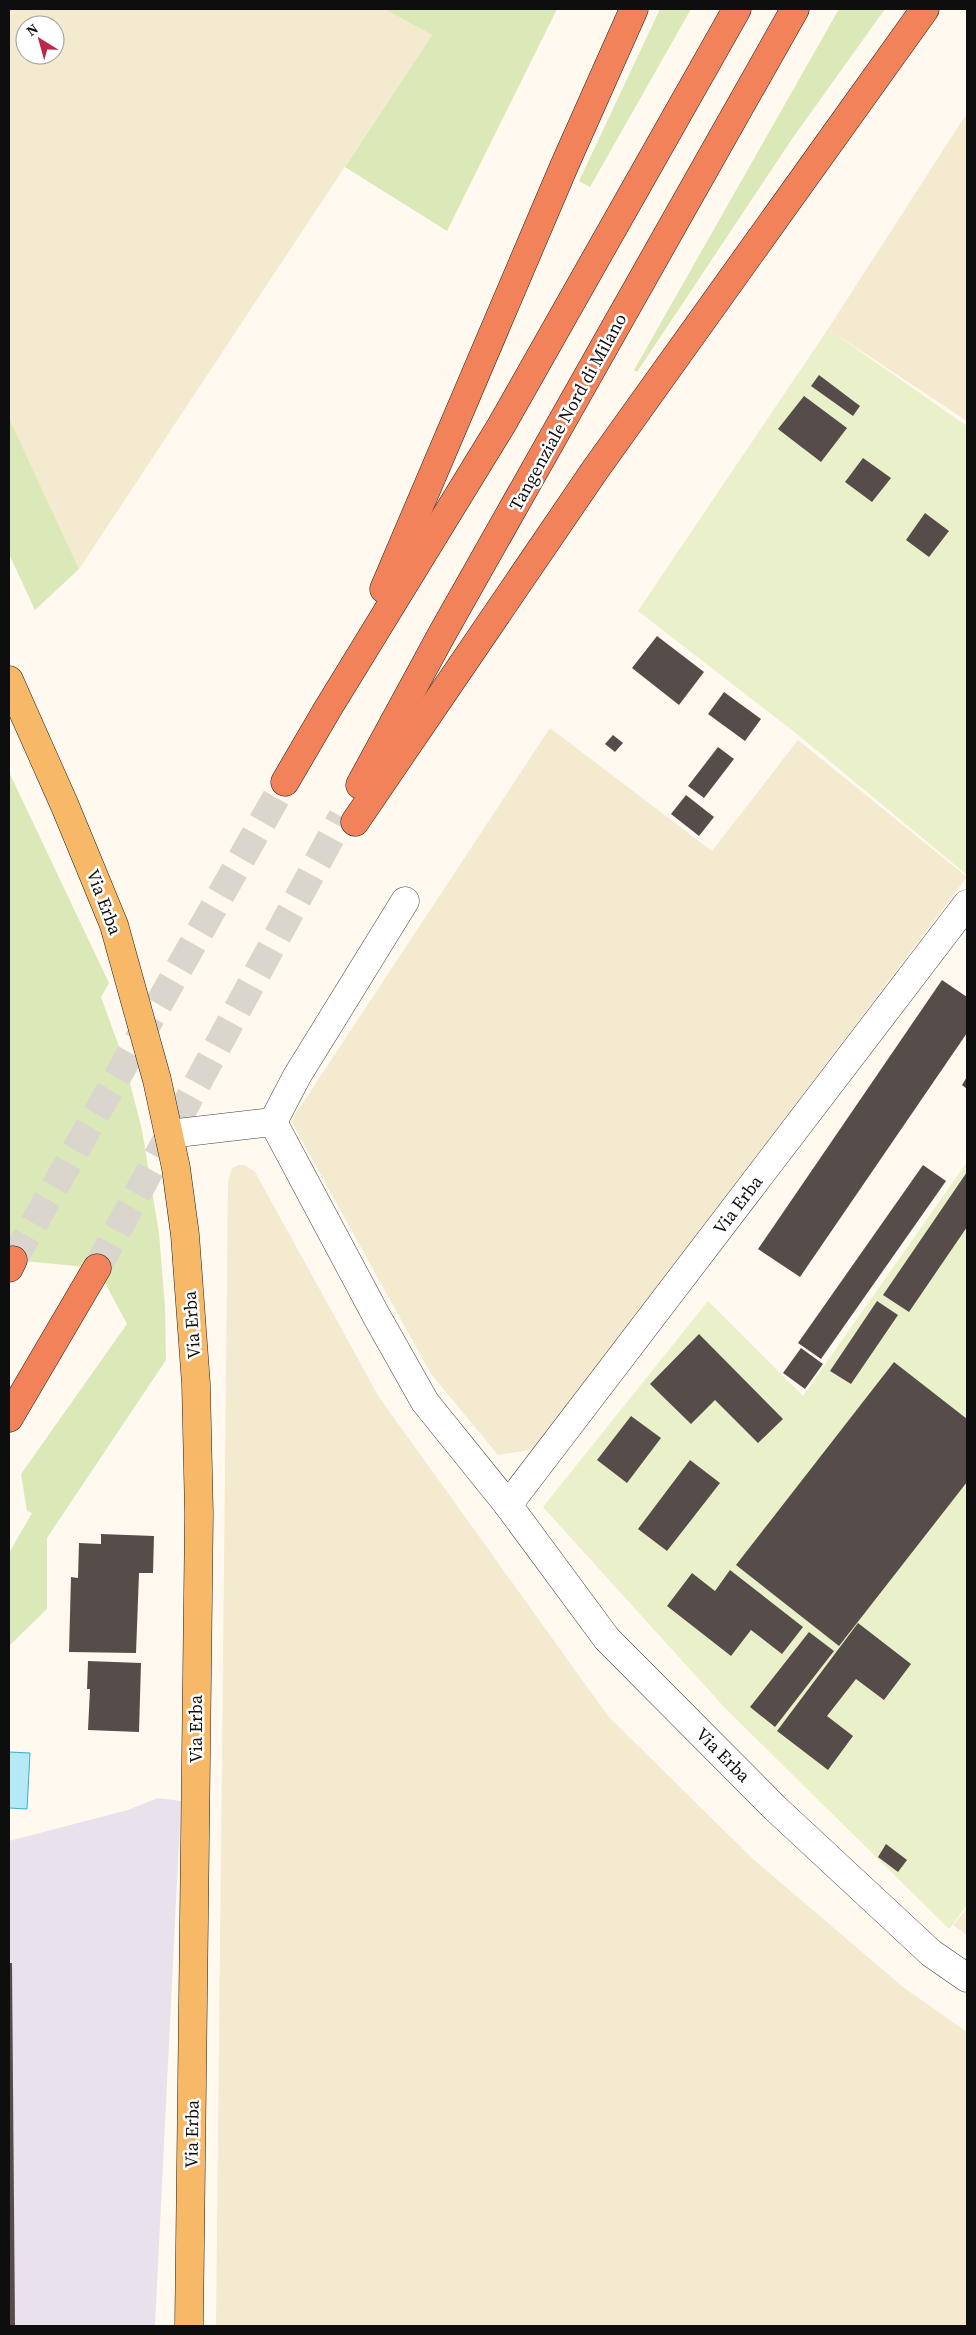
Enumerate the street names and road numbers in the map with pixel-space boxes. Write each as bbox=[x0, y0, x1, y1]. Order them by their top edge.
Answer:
street label: Tangenziale Nord di Milano bbox=[503, 309, 632, 515]
street label: Via Erba bbox=[81, 866, 129, 939]
street label: Via Erba bbox=[707, 1169, 769, 1239]
street label: Via Erba bbox=[177, 1289, 206, 1360]
street label: Via Erba bbox=[183, 1694, 208, 1763]
street label: Via Erba bbox=[690, 1722, 757, 1788]
street label: Via Erba bbox=[178, 2099, 205, 2168]

